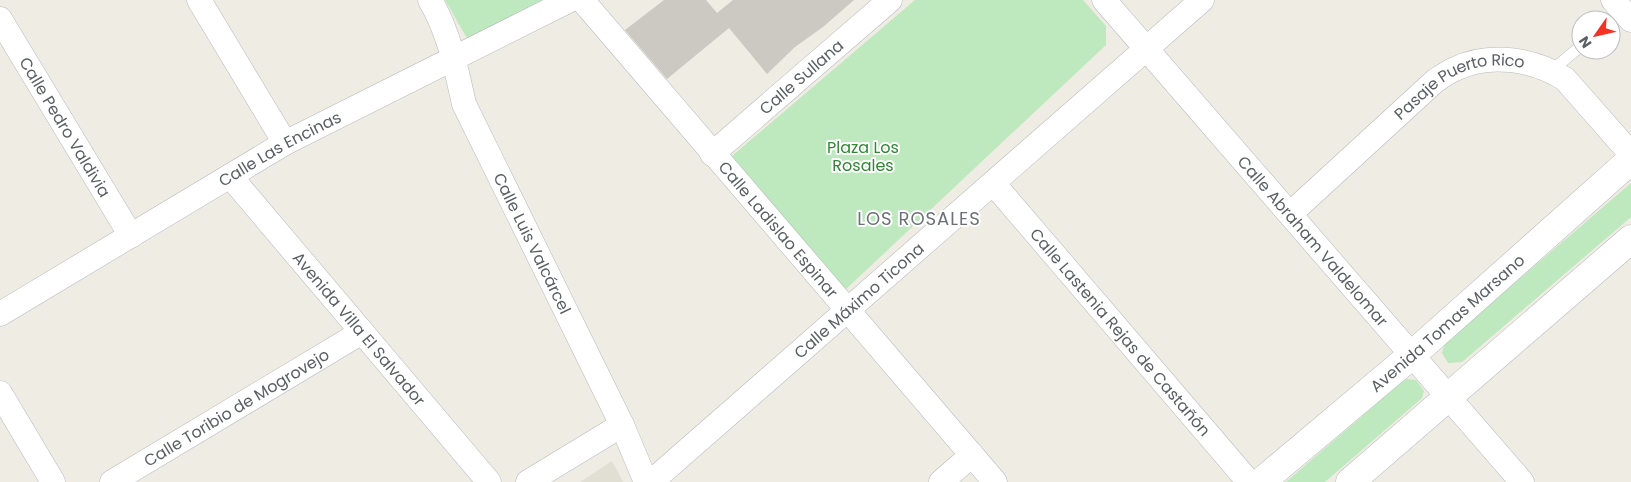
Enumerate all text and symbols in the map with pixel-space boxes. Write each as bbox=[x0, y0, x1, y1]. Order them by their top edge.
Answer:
north arrow bbox=[1571, 10, 1621, 60]
text: N bbox=[1574, 32, 1596, 52]
street label: Calle Sullana bbox=[754, 34, 849, 120]
street label: Pasaje Puerto Rico bbox=[1389, 48, 1527, 125]
street label: Calle Pedro Valdivia bbox=[14, 53, 116, 202]
street label: Calle Las Encinas bbox=[214, 106, 345, 192]
park label: Plaza Los Rosales bbox=[827, 136, 899, 177]
street label: Calle Abraham Valdelomar bbox=[1232, 151, 1393, 332]
street label: Calle Ladislao Espinar bbox=[713, 156, 843, 303]
street label: Calle Luis Valcárcel bbox=[488, 169, 577, 318]
district label: LOS ROSALES bbox=[857, 206, 981, 231]
street label: Calle Lastenia Rejas de Castañón bbox=[1024, 223, 1216, 441]
street label: Calle Máximo Ticona bbox=[789, 237, 929, 364]
street label: Avenida Villa El Salvador bbox=[287, 247, 431, 411]
street label: Avenida Tomas Marsano bbox=[1365, 249, 1530, 398]
street label: Calle Toribio de Mogrovejo bbox=[140, 343, 334, 472]

